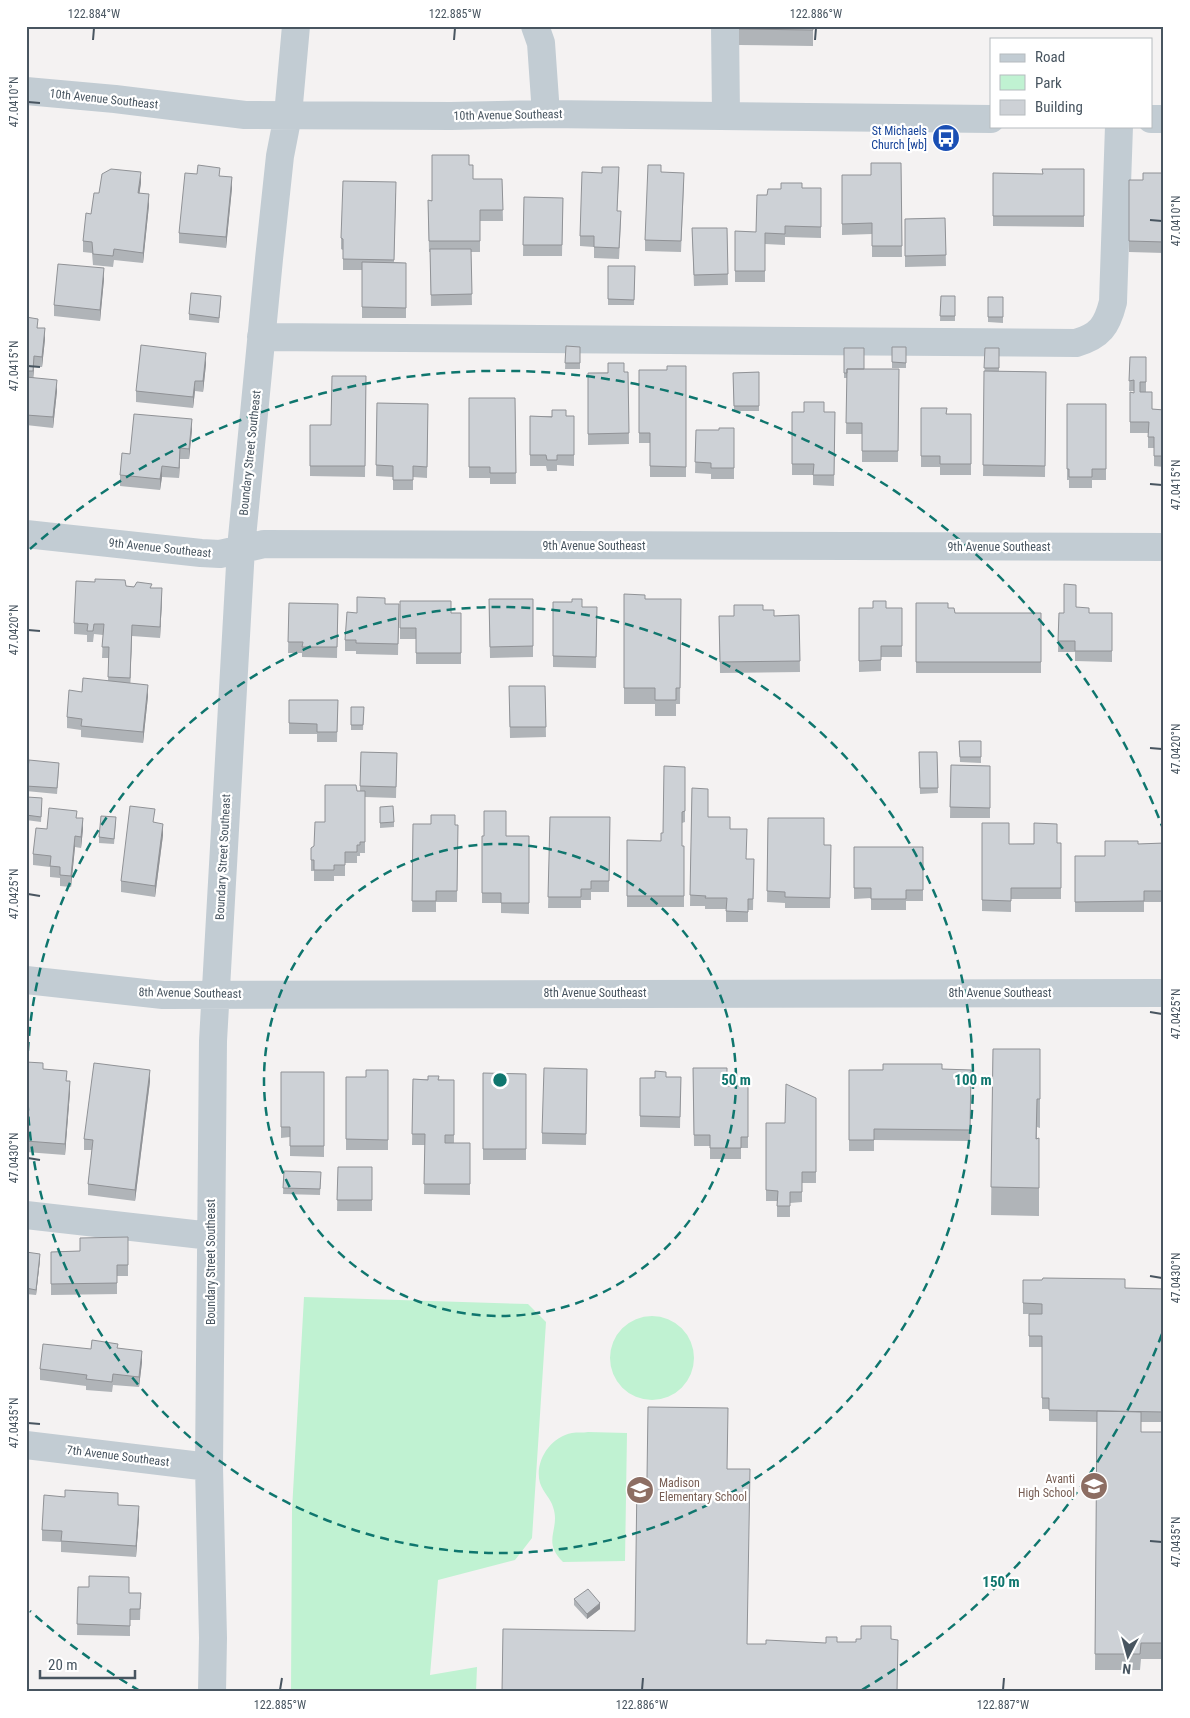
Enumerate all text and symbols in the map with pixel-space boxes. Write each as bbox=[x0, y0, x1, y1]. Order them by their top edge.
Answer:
text: 122.884°W bbox=[68, 7, 120, 21]
text: 122.885°W bbox=[429, 7, 481, 21]
text: 122.886°W bbox=[790, 7, 842, 21]
legend bbox=[990, 38, 1152, 128]
text: Road bbox=[1035, 48, 1065, 66]
text: Park bbox=[1035, 74, 1062, 92]
text: 47.0410°N bbox=[7, 77, 21, 127]
street label: 10th Avenue Southeast bbox=[49, 86, 159, 112]
text: Building bbox=[1035, 98, 1083, 116]
street label: 10th Avenue Southeast bbox=[453, 107, 563, 123]
bus stop icon: St Michaels Church [wb] bbox=[931, 123, 961, 153]
place label: St Michaels Church [wb] bbox=[871, 124, 927, 152]
text: 47.0410°N bbox=[1169, 196, 1183, 246]
text: 47.0415°N bbox=[7, 341, 21, 391]
street label: Boundary Street Southeast bbox=[236, 389, 264, 516]
text: 47.0415°N bbox=[1169, 460, 1183, 510]
street label: 9th Avenue Southeast bbox=[108, 536, 212, 560]
street label: 9th Avenue Southeast bbox=[542, 539, 646, 553]
street label: 9th Avenue Southeast bbox=[947, 540, 1051, 554]
text: 47.0420°N bbox=[7, 605, 21, 655]
text: 47.0420°N bbox=[1169, 724, 1183, 774]
street label: Boundary Street Southeast bbox=[213, 793, 233, 920]
text: 47.0425°N bbox=[7, 869, 21, 919]
street label: 8th Avenue Southeast bbox=[138, 985, 242, 1001]
street label: 8th Avenue Southeast bbox=[543, 986, 647, 1000]
street label: 8th Avenue Southeast bbox=[948, 986, 1052, 1000]
text: 47.0425°N bbox=[1169, 989, 1183, 1039]
centre of rings bbox=[491, 1071, 509, 1089]
text: 50 m bbox=[721, 1071, 751, 1089]
text: 100 m bbox=[954, 1071, 992, 1089]
text: 47.0430°N bbox=[7, 1133, 21, 1183]
street label: Boundary Street Southeast bbox=[204, 1199, 218, 1325]
text: 47.0430°N bbox=[1169, 1253, 1183, 1303]
text: 47.0435°N bbox=[7, 1398, 21, 1448]
street label: 7th Avenue Southeast bbox=[66, 1443, 170, 1469]
school or university icon: Avanti High School bbox=[1079, 1471, 1109, 1501]
place label: Avanti High School bbox=[1018, 1472, 1075, 1500]
school or university icon: Madison Elementary School bbox=[625, 1475, 655, 1505]
place label: Madison Elementary School bbox=[659, 1476, 747, 1504]
text: 47.0435°N bbox=[1169, 1517, 1183, 1567]
text: 150 m bbox=[982, 1573, 1020, 1591]
north arrow bbox=[1102, 1630, 1152, 1680]
scale bar bbox=[40, 1648, 135, 1680]
text: 20 m bbox=[48, 1656, 78, 1674]
text: N bbox=[1122, 1661, 1132, 1677]
text: 122.885°W bbox=[254, 1698, 306, 1712]
text: 122.886°W bbox=[616, 1698, 668, 1712]
text: 122.887°W bbox=[977, 1698, 1029, 1712]

